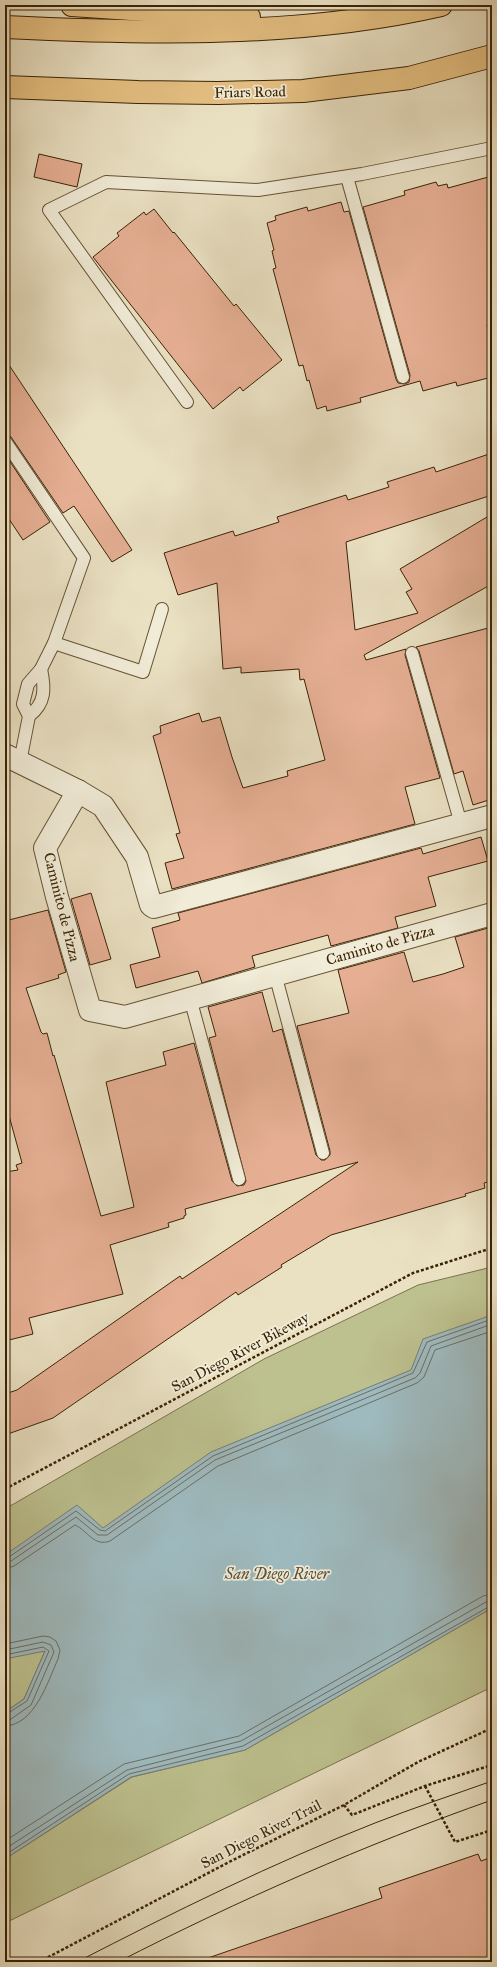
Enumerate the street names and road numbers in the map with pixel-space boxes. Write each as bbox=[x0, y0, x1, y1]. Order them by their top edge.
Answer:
street label: Friars Road bbox=[214, 82, 287, 102]
street label: Caminito de Pizza bbox=[40, 851, 84, 964]
street label: Caminito de Pizza bbox=[324, 921, 437, 969]
street label: San Diego River Bikeway bbox=[168, 1308, 313, 1396]
street label: San Diego River Trail bbox=[198, 1795, 325, 1872]

